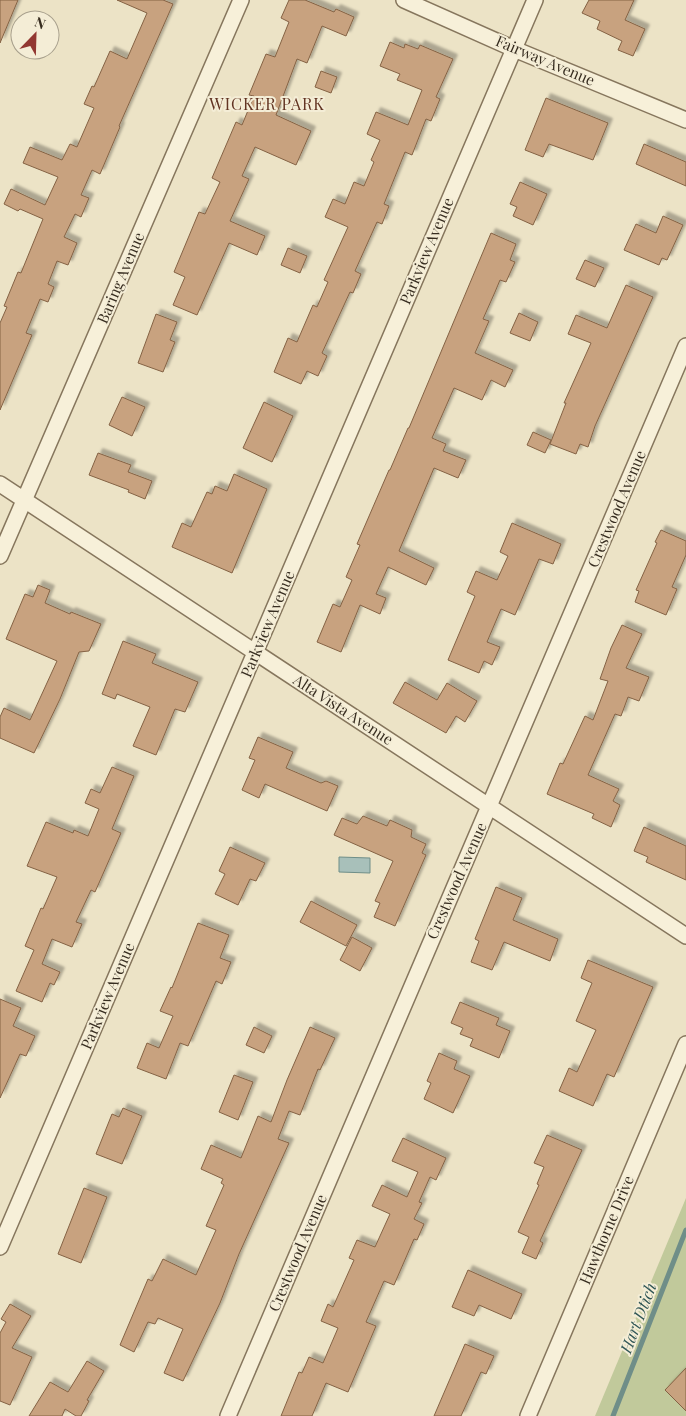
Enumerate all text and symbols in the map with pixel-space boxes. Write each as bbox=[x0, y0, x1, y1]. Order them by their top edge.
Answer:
north arrow bbox=[10, 10, 60, 60]
text: N bbox=[32, 12, 49, 33]
street label: Fairway Avenue bbox=[493, 30, 598, 90]
district label: WICKER PARK bbox=[208, 93, 325, 114]
street label: Parkview Avenue bbox=[395, 194, 458, 307]
street label: Baring Avenue bbox=[92, 229, 148, 326]
street label: Crestwood Avenue bbox=[582, 447, 650, 570]
street label: Parkview Avenue bbox=[236, 567, 299, 680]
street label: Alta Vista Avenue bbox=[289, 669, 397, 749]
street label: Crestwood Avenue bbox=[421, 819, 491, 942]
street label: Parkview Avenue bbox=[76, 939, 139, 1052]
street label: Hawthorne Drive bbox=[574, 1172, 638, 1287]
street label: Crestwood Avenue bbox=[263, 1191, 331, 1314]
water label: Hart Dtich bbox=[614, 1280, 661, 1357]

